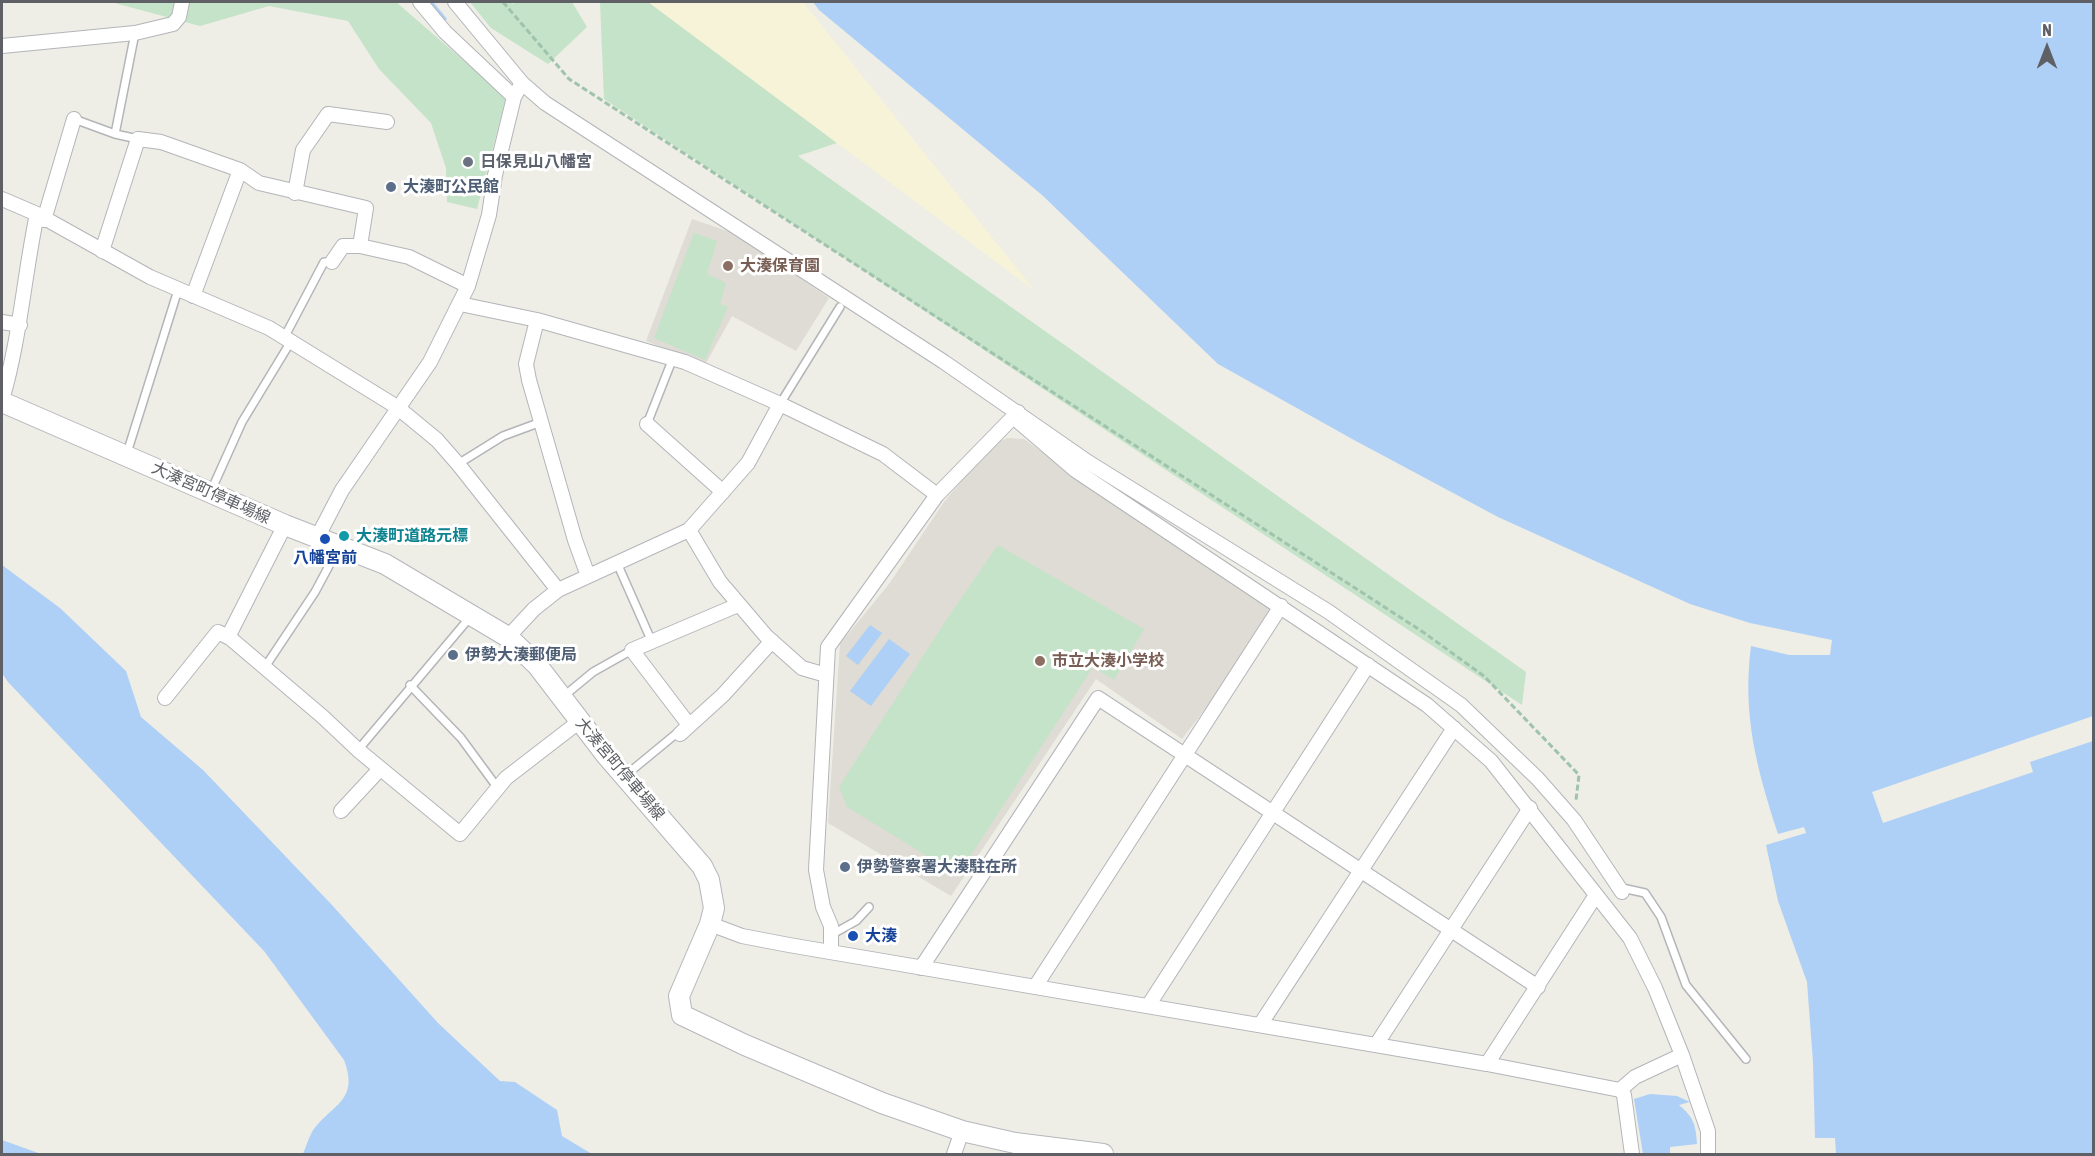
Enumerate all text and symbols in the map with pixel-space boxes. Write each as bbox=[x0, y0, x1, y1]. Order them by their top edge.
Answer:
north arrow bbox=[2017, 18, 2077, 78]
text: N bbox=[2042, 21, 2052, 39]
place label: 日保見山八幡宮 bbox=[480, 152, 592, 172]
marker: 日保見山八幡宮 bbox=[461, 155, 475, 169]
place label: 大湊町公民館 bbox=[403, 177, 499, 197]
marker: 大湊町公民館 bbox=[384, 180, 398, 194]
place label: 大湊保育園 bbox=[740, 256, 820, 276]
marker: 大湊保育園 bbox=[721, 259, 735, 273]
street label: 大湊宮町停車場線 bbox=[149, 458, 273, 528]
place label: 大湊町道路元標 bbox=[356, 526, 468, 546]
marker: 大湊町道路元標 bbox=[337, 529, 351, 543]
marker: 八幡宮前 bbox=[318, 532, 332, 546]
place label: 八幡宮前 bbox=[293, 548, 357, 568]
place label: 伊勢大湊郵便局 bbox=[465, 645, 577, 665]
marker: 伊勢大湊郵便局 bbox=[446, 648, 460, 662]
place label: 市立大湊小学校 bbox=[1052, 651, 1164, 671]
marker: 市立大湊小学校 bbox=[1033, 654, 1047, 668]
street label: 大湊宮町停車場線 bbox=[572, 714, 668, 824]
place label: 伊勢警察署大湊駐在所 bbox=[857, 857, 1017, 877]
marker: 伊勢警察署大湊駐在所 bbox=[838, 860, 852, 874]
place label: 大湊 bbox=[865, 926, 897, 946]
marker: 大湊 bbox=[846, 929, 860, 943]

